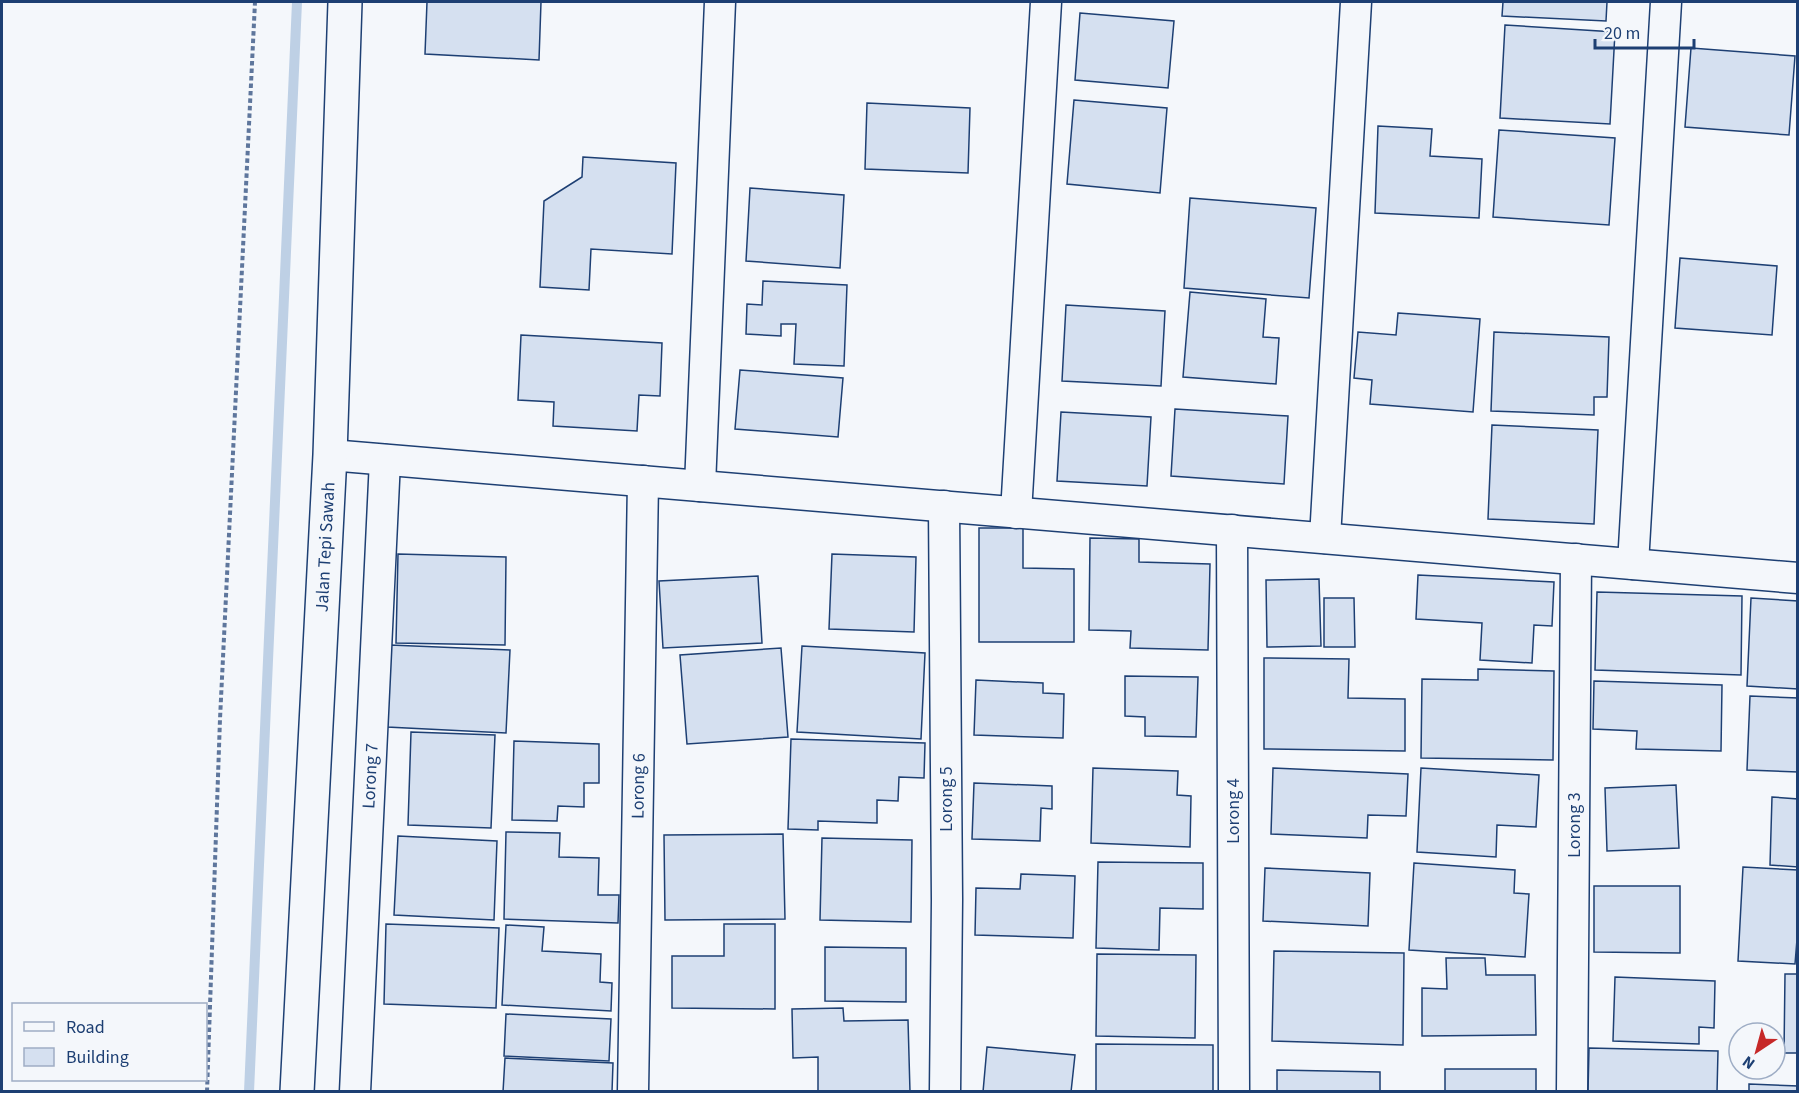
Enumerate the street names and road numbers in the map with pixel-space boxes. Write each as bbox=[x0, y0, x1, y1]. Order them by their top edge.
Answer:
street label: Jalan Tepi Sawah bbox=[310, 481, 341, 613]
street label: Lorong 7 bbox=[356, 743, 385, 809]
street label: Lorong 6 bbox=[625, 753, 652, 819]
street label: Lorong 5 bbox=[934, 766, 959, 832]
street label: Lorong 4 bbox=[1221, 778, 1246, 844]
street label: Lorong 3 bbox=[1562, 792, 1587, 858]

